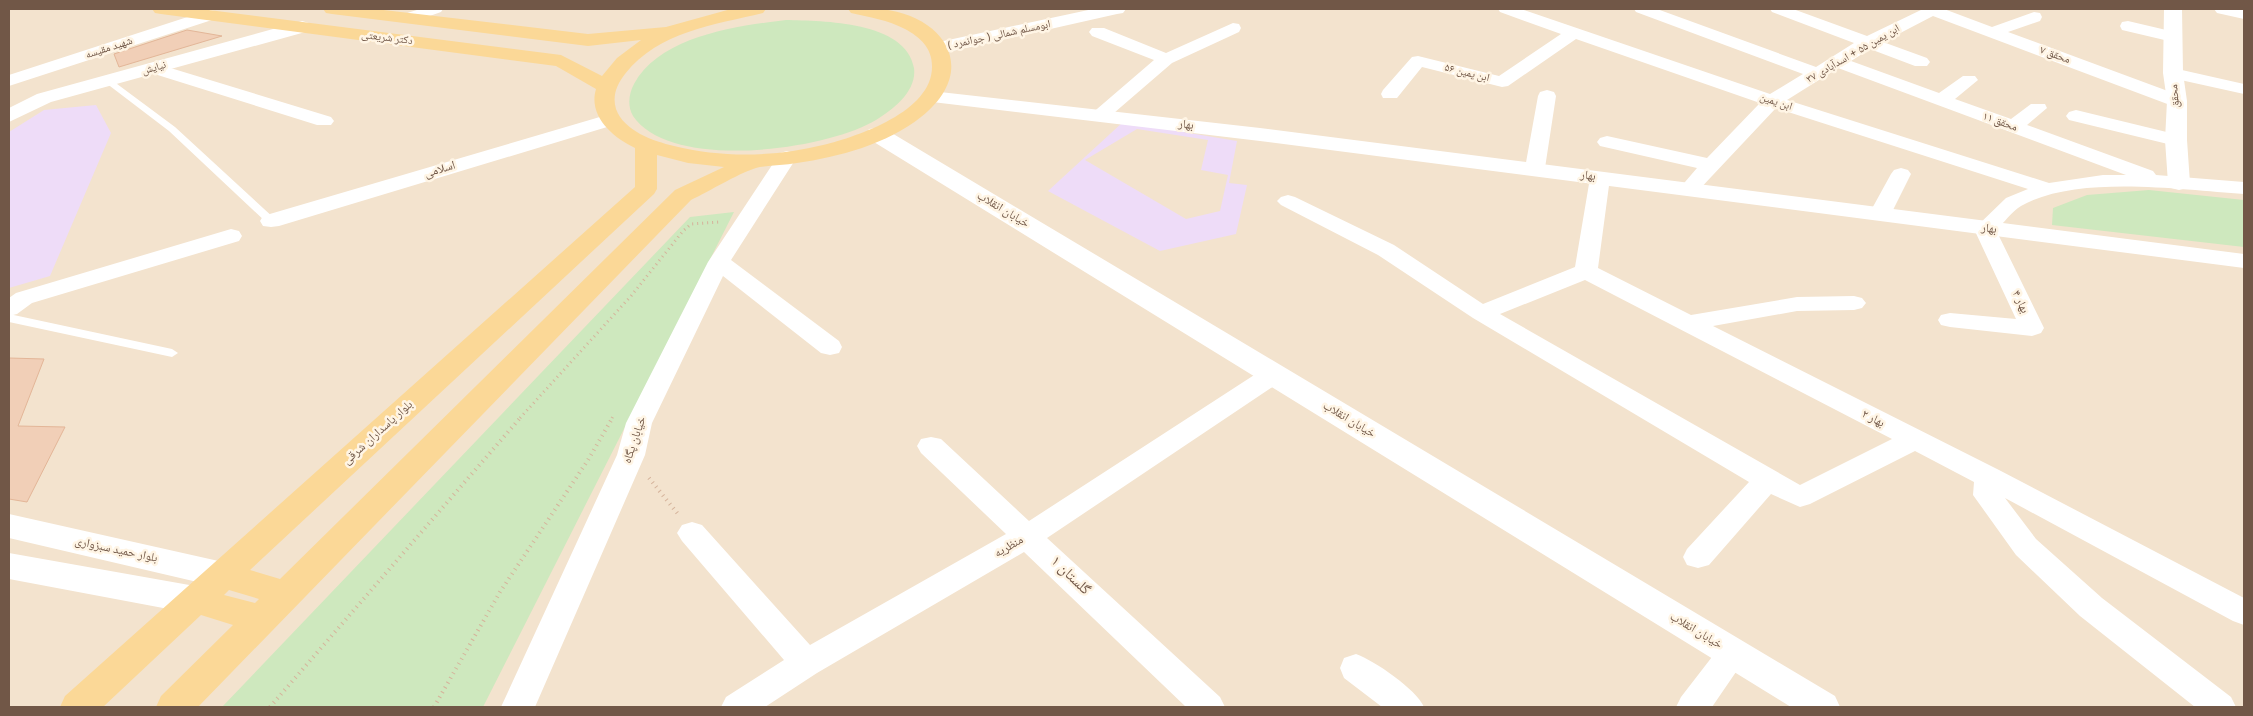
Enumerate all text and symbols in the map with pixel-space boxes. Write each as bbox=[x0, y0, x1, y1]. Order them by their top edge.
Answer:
street label: ابومسلم شمالی ( جوانمرد ) bbox=[946, 17, 1052, 53]
street label: ابن یمین ۵۵ + اسدآبادی ۳۷ bbox=[1804, 22, 1902, 86]
street label: دکتر شریعتی bbox=[361, 28, 414, 48]
street label: شهید مقیسه bbox=[84, 34, 134, 62]
street label: محقق ۷ bbox=[2038, 43, 2072, 67]
street label: نیایش bbox=[140, 58, 168, 78]
street label: ابن یمین ۵۶ bbox=[1443, 61, 1491, 85]
street label: محقق bbox=[2167, 84, 2183, 108]
street label: ابن یمین bbox=[1758, 90, 1794, 114]
street label: محقق ۱۱ bbox=[1981, 109, 2019, 135]
street label: بهار bbox=[1176, 116, 1195, 134]
street label: اسلامی bbox=[422, 158, 458, 182]
street label: بهار bbox=[1578, 167, 1597, 185]
street label: خیابان انقلاب bbox=[974, 188, 1033, 232]
street label: بهار bbox=[1979, 220, 1998, 238]
street label: بهار ۴ bbox=[2008, 288, 2032, 316]
street label: بلوار پاسداران شرقی bbox=[340, 397, 416, 469]
street label: خیابان انقلاب bbox=[1320, 398, 1379, 442]
street label: بهار ۲ bbox=[1859, 406, 1887, 432]
street label: خیابان پگاه bbox=[620, 414, 651, 466]
street label: منظریه bbox=[992, 532, 1026, 562]
street label: بلوار حمید سبزواری bbox=[73, 533, 159, 567]
street label: گلستان ۱ bbox=[1046, 552, 1094, 600]
street label: خیابان انقلاب bbox=[1667, 609, 1726, 653]

